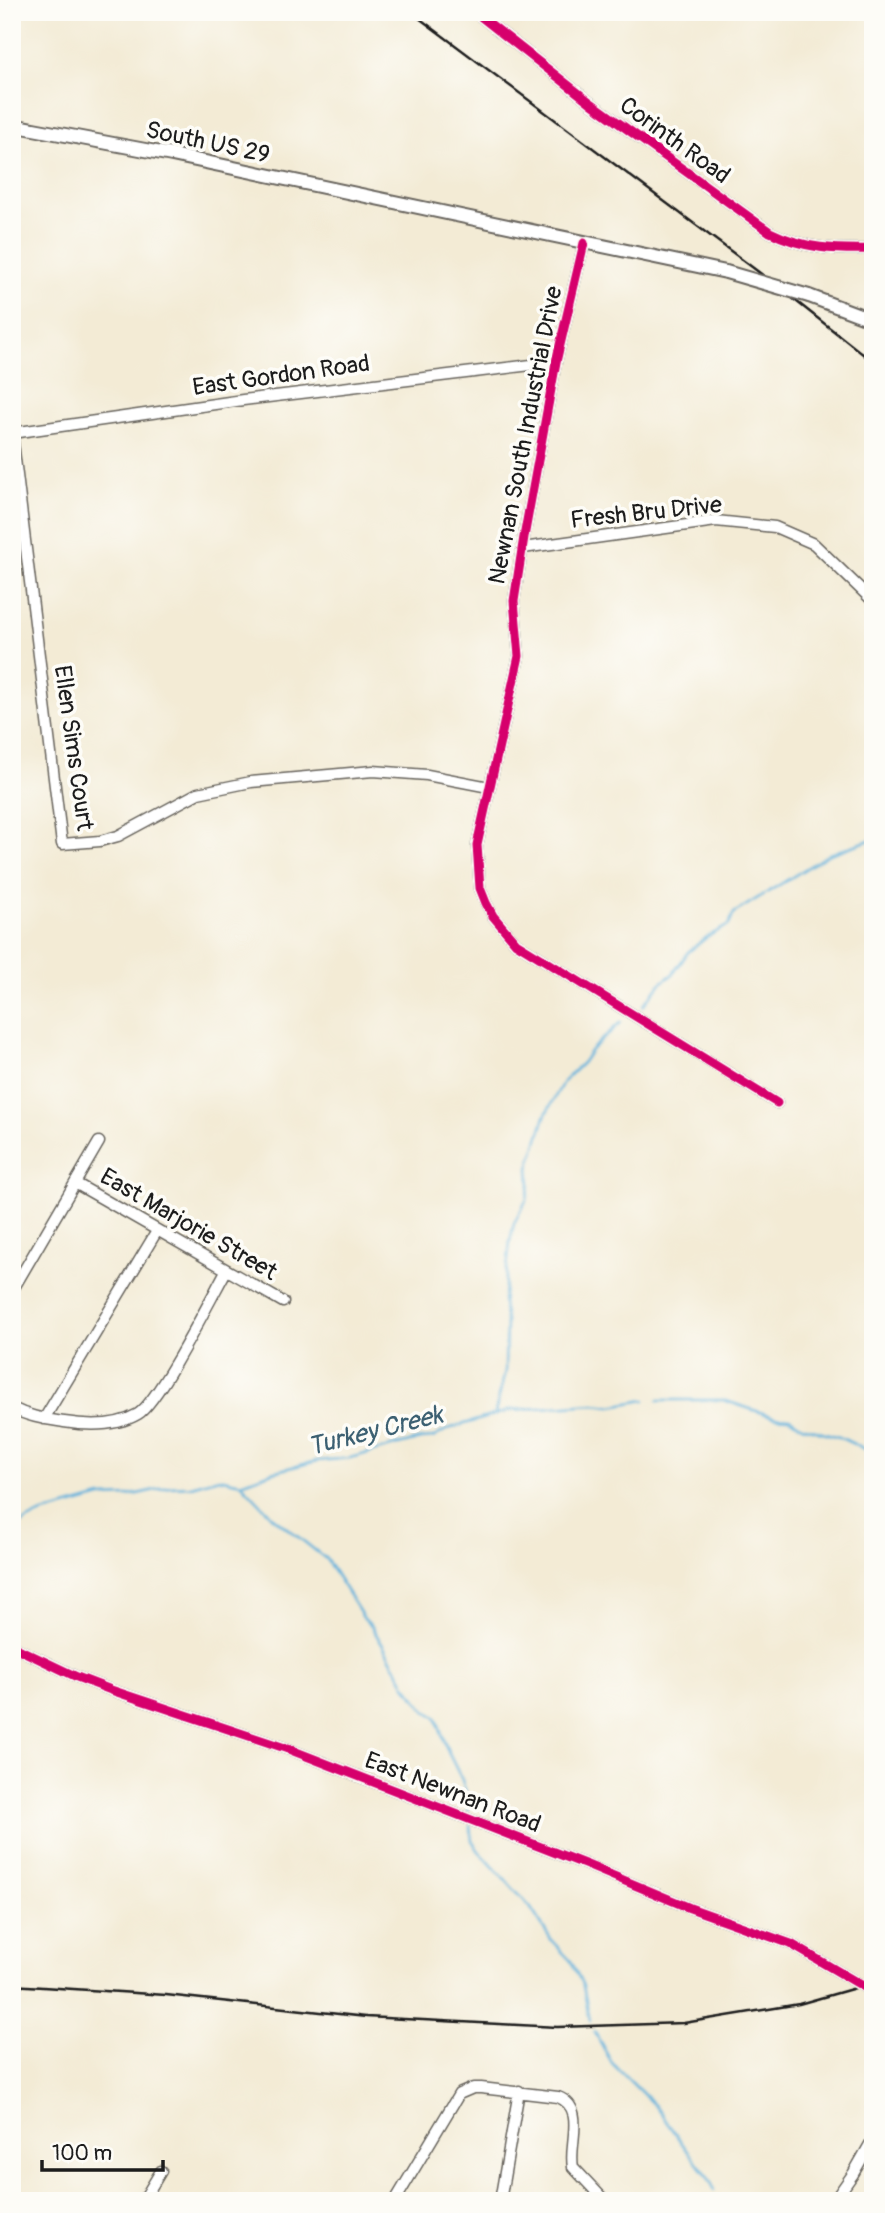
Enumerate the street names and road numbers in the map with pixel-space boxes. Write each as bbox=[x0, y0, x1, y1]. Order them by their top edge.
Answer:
street label: Corinth Road bbox=[614, 91, 736, 190]
street label: South US 29 bbox=[143, 115, 273, 170]
street label: Newnan South Industrial Drive bbox=[482, 283, 569, 587]
street label: East Gordon Road bbox=[191, 349, 371, 402]
street label: Fresh Bru Drive bbox=[569, 490, 723, 535]
street label: Ellen Sims Court bbox=[48, 664, 100, 833]
street label: East Marjorie Street bbox=[95, 1162, 283, 1287]
street label: East Newnan Road bbox=[361, 1746, 545, 1839]

